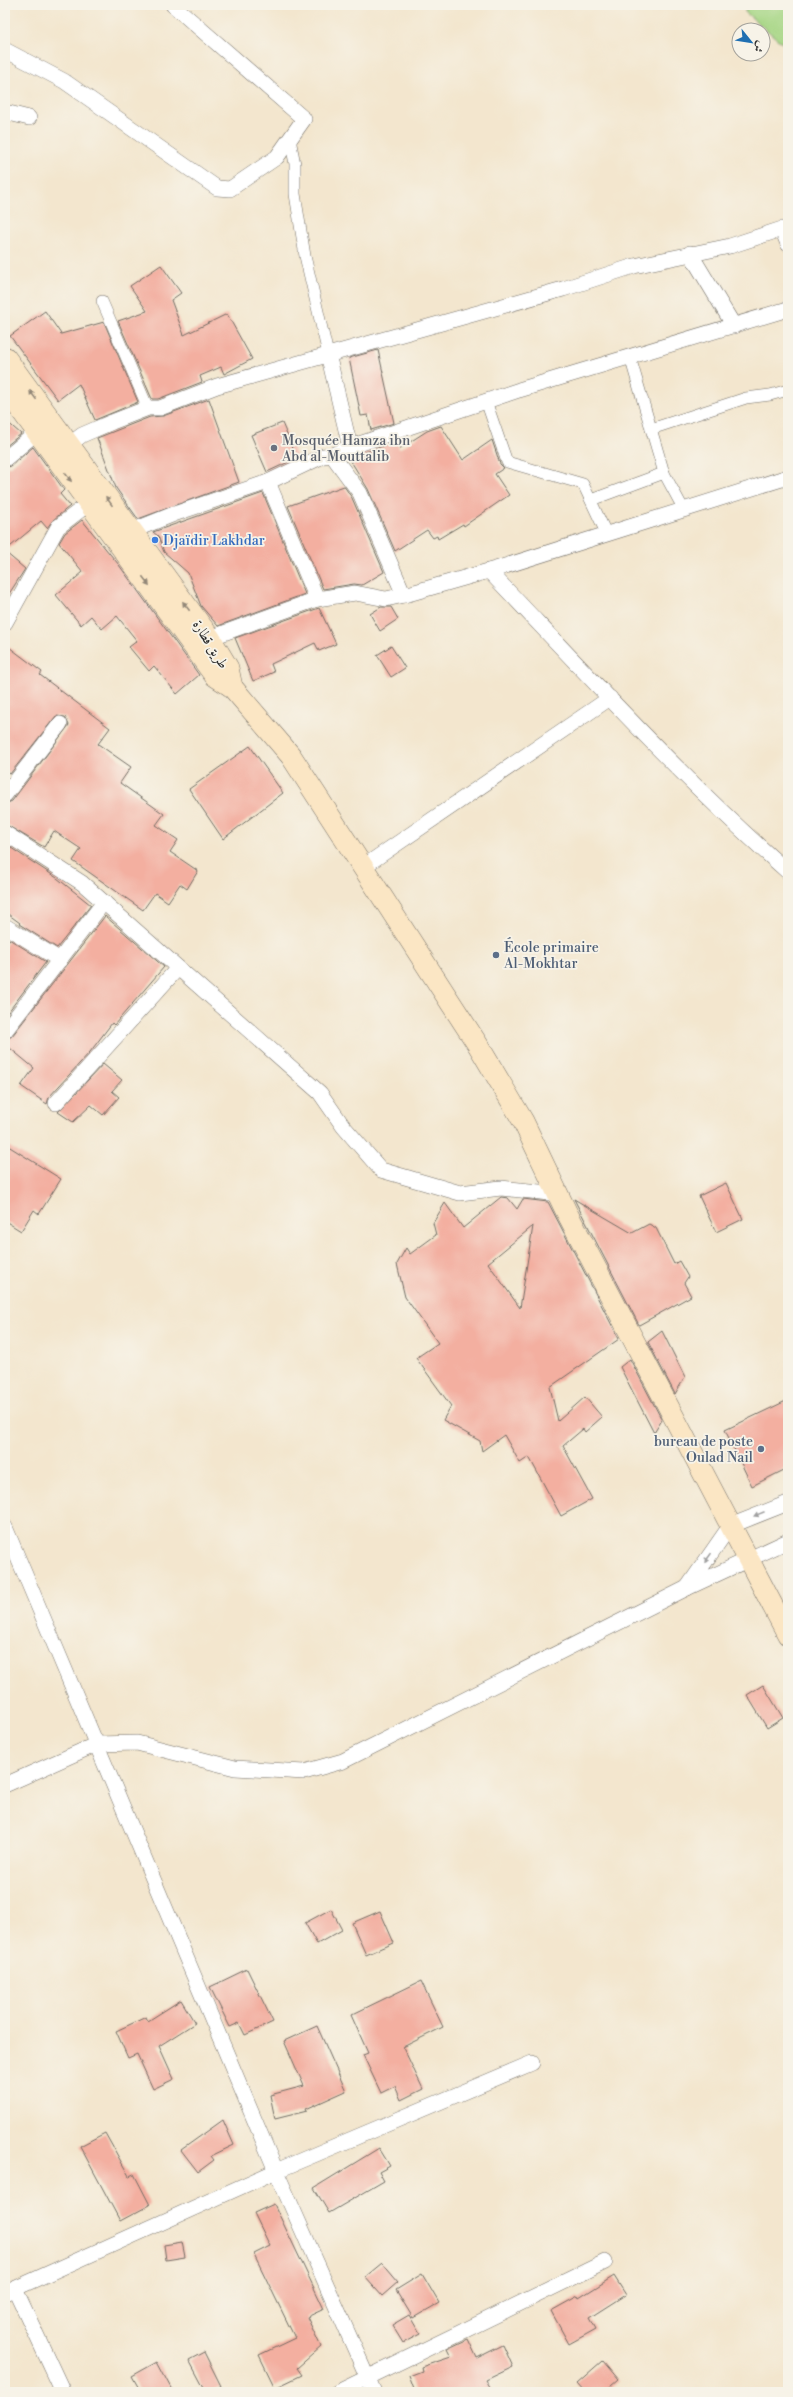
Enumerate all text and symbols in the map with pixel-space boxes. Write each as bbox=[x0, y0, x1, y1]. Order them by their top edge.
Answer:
north arrow bbox=[731, 22, 771, 62]
text: ش bbox=[750, 38, 768, 55]
one-way arrow bbox=[28, 390, 37, 401]
place label: Mosquée Hamza ibn Abd al-Mouttalib bbox=[281, 432, 411, 466]
marker: Mosquée Hamza ibn Abd al-Mouttalib bbox=[269, 443, 279, 453]
one-way arrow bbox=[64, 471, 73, 482]
one-way arrow bbox=[105, 496, 113, 506]
place label: Djaïdir Lakhdar bbox=[163, 532, 265, 550]
marker: Djaïdir Lakhdar bbox=[150, 535, 160, 545]
one-way arrow bbox=[141, 576, 150, 587]
one-way arrow bbox=[181, 600, 190, 611]
street label: طريق قطارة bbox=[188, 617, 232, 672]
place label: École primaire Al-Mokhtar bbox=[503, 937, 599, 973]
marker: École primaire Al-Mokhtar bbox=[491, 950, 501, 960]
place label: bureau de poste Oulad Nail bbox=[654, 1433, 753, 1467]
marker: bureau de poste Oulad Nail bbox=[756, 1444, 766, 1454]
one-way arrow bbox=[753, 1512, 765, 1518]
one-way arrow bbox=[704, 1552, 712, 1563]

